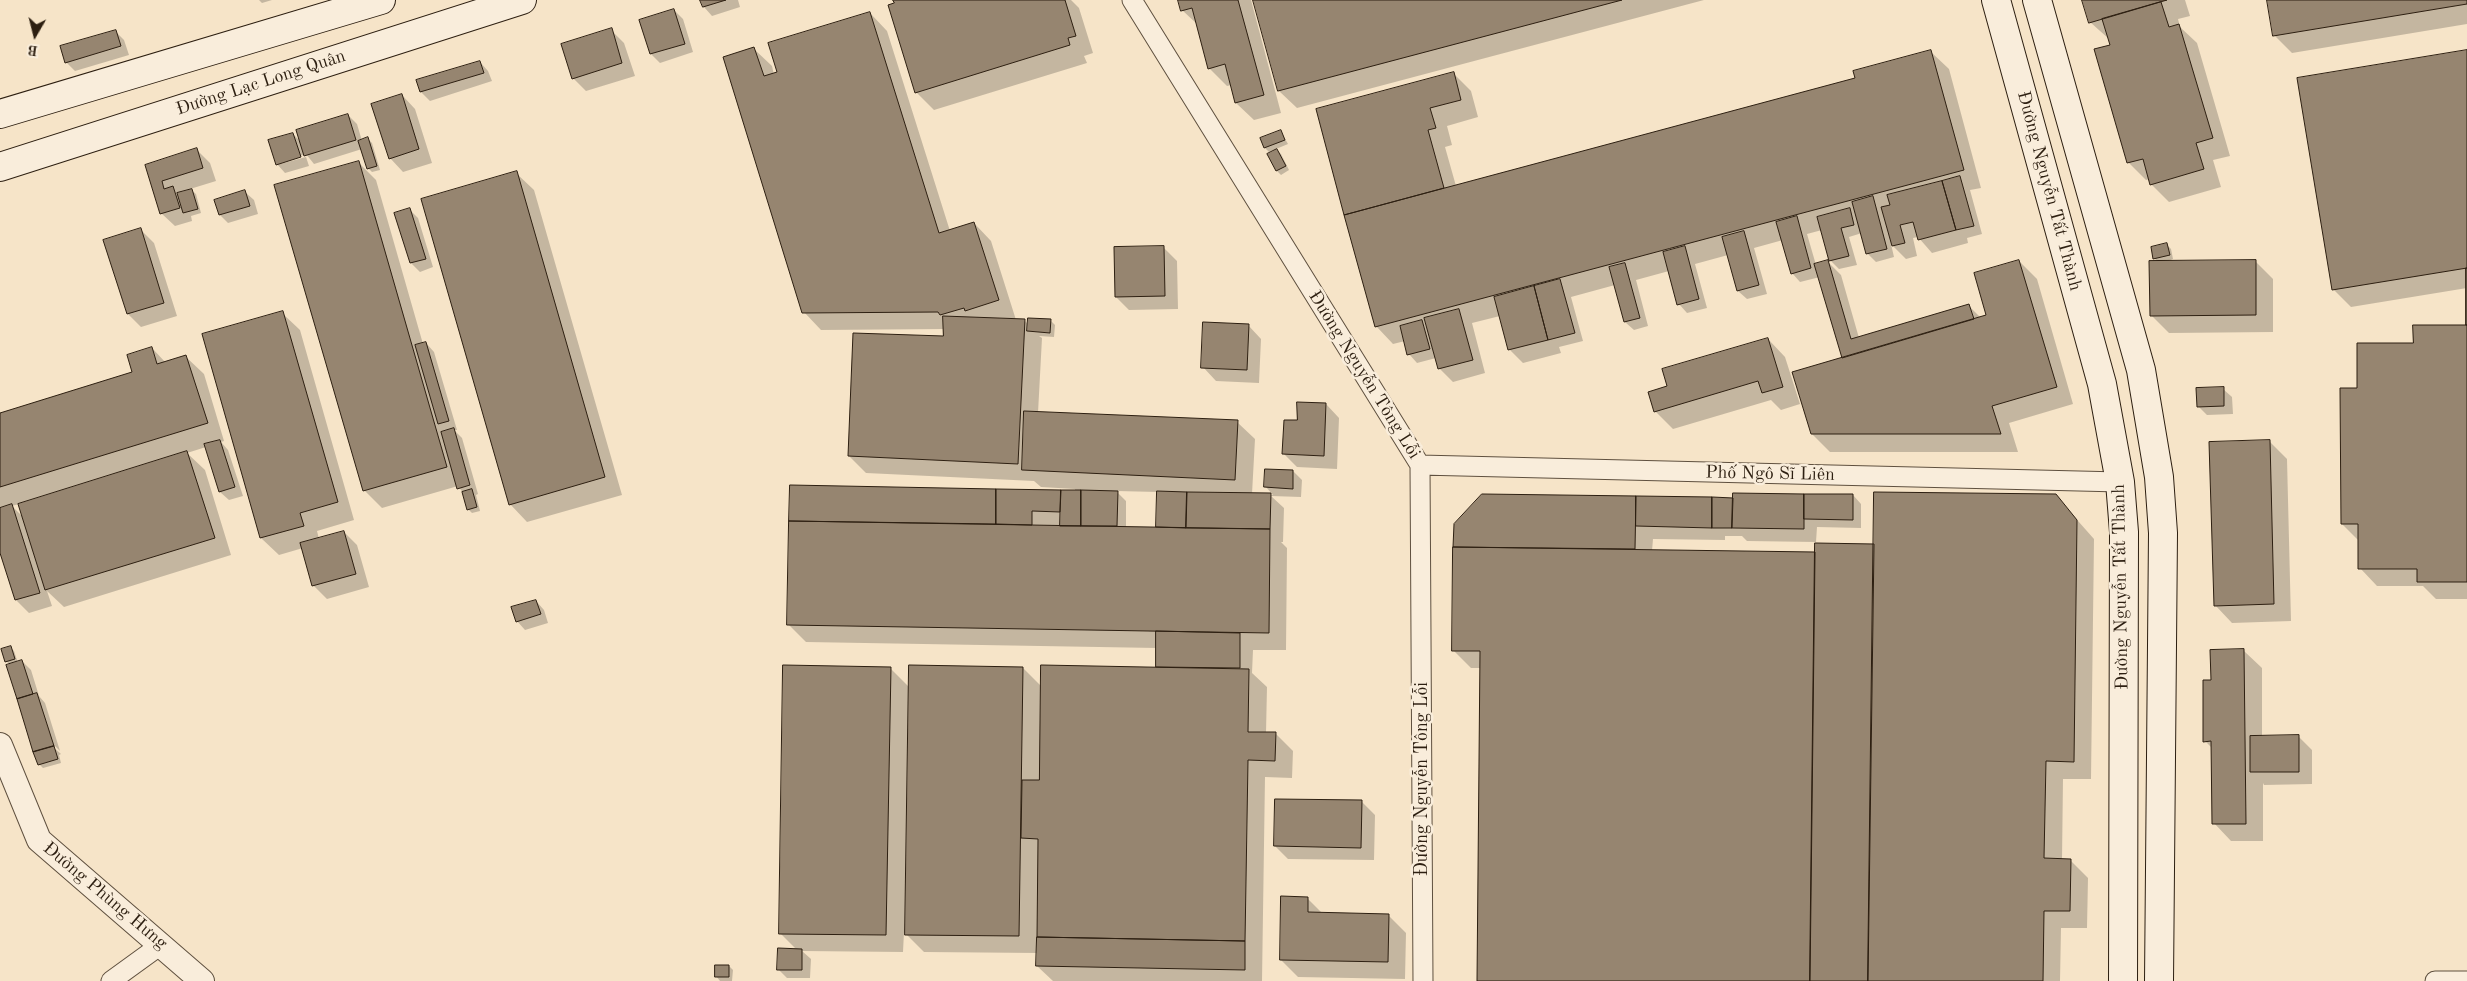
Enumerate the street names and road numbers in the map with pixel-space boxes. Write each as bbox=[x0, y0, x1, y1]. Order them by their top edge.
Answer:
street label: Đường Lạc Long Quân bbox=[174, 45, 348, 121]
street label: Đường Nguyễn Tất Thành bbox=[2012, 89, 2086, 293]
street label: Đường Nguyễn Tông Lỗi bbox=[1303, 287, 1425, 463]
street label: Phố Ngô Sĩ Liên bbox=[1705, 462, 1835, 486]
street label: Đường Nguyễn Tất Thành bbox=[2108, 484, 2134, 690]
street label: Đường Nguyễn Tông Lỗi bbox=[1411, 682, 1433, 876]
street label: Đường Phùng Hưng bbox=[38, 838, 172, 954]

